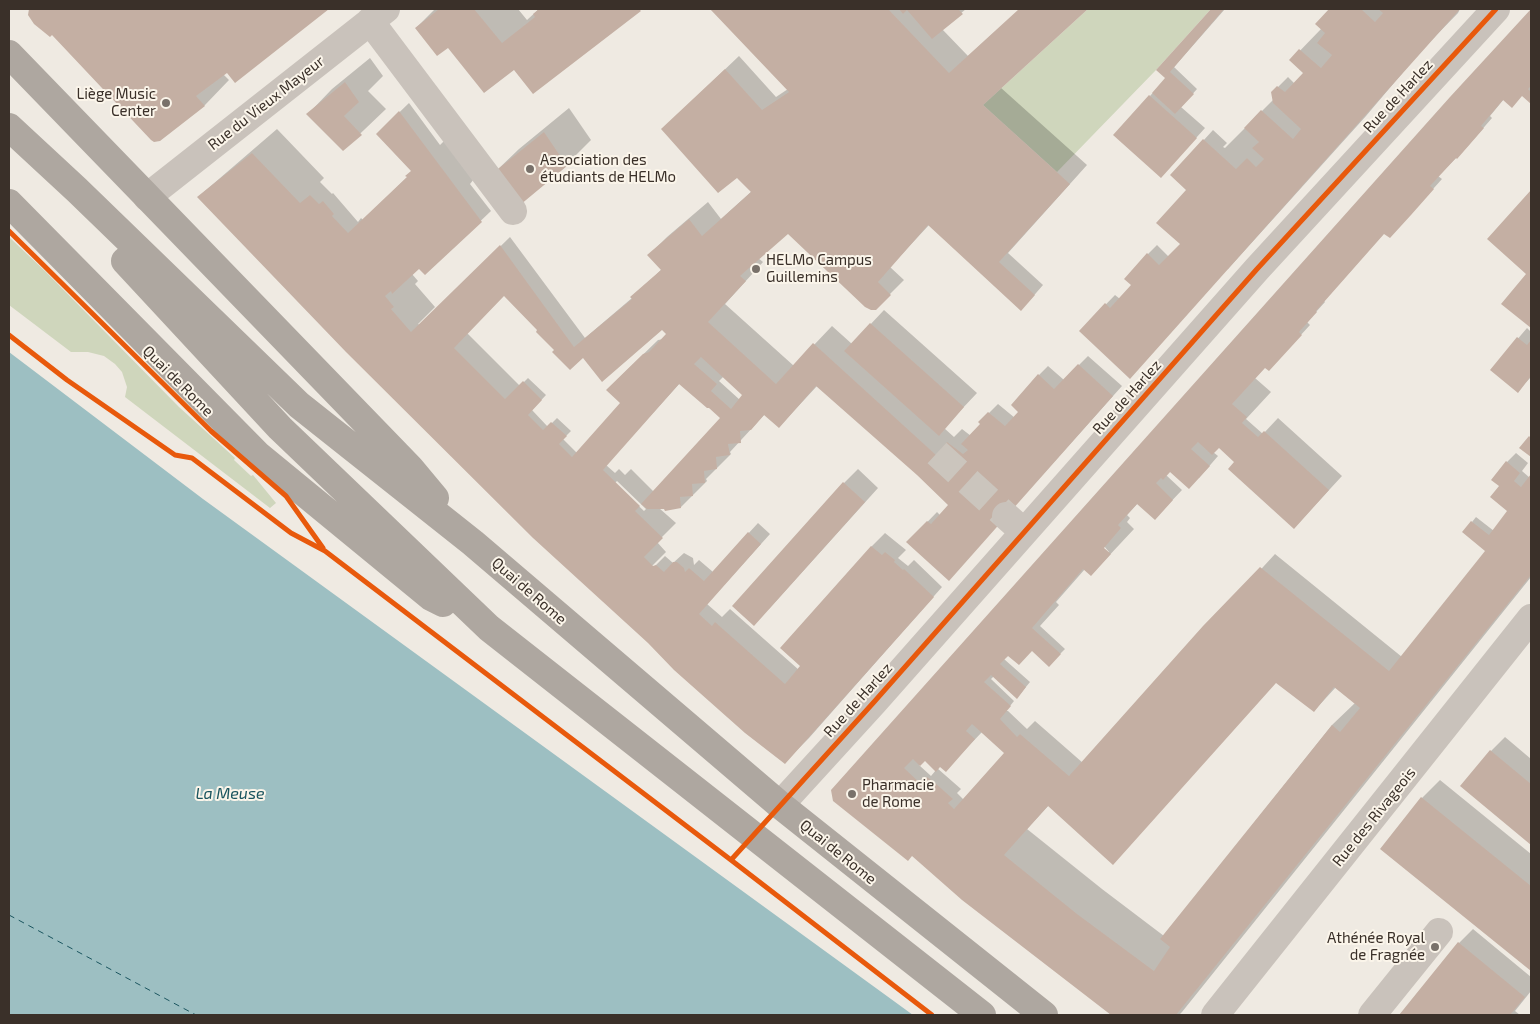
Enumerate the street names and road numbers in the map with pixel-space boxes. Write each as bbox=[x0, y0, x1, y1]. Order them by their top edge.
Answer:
street label: Rue du Vieux Mayeur bbox=[204, 52, 328, 154]
street label: Rue de Harlez bbox=[1359, 56, 1437, 136]
street label: Quai de Rome bbox=[139, 342, 217, 420]
street label: Rue de Harlez bbox=[1089, 356, 1165, 438]
street label: Quai de Rome bbox=[488, 554, 570, 628]
street label: Rue de Harlez bbox=[820, 659, 896, 741]
street label: Rue des Rivageois bbox=[1329, 764, 1419, 870]
street label: Quai de Rome bbox=[796, 816, 880, 888]

